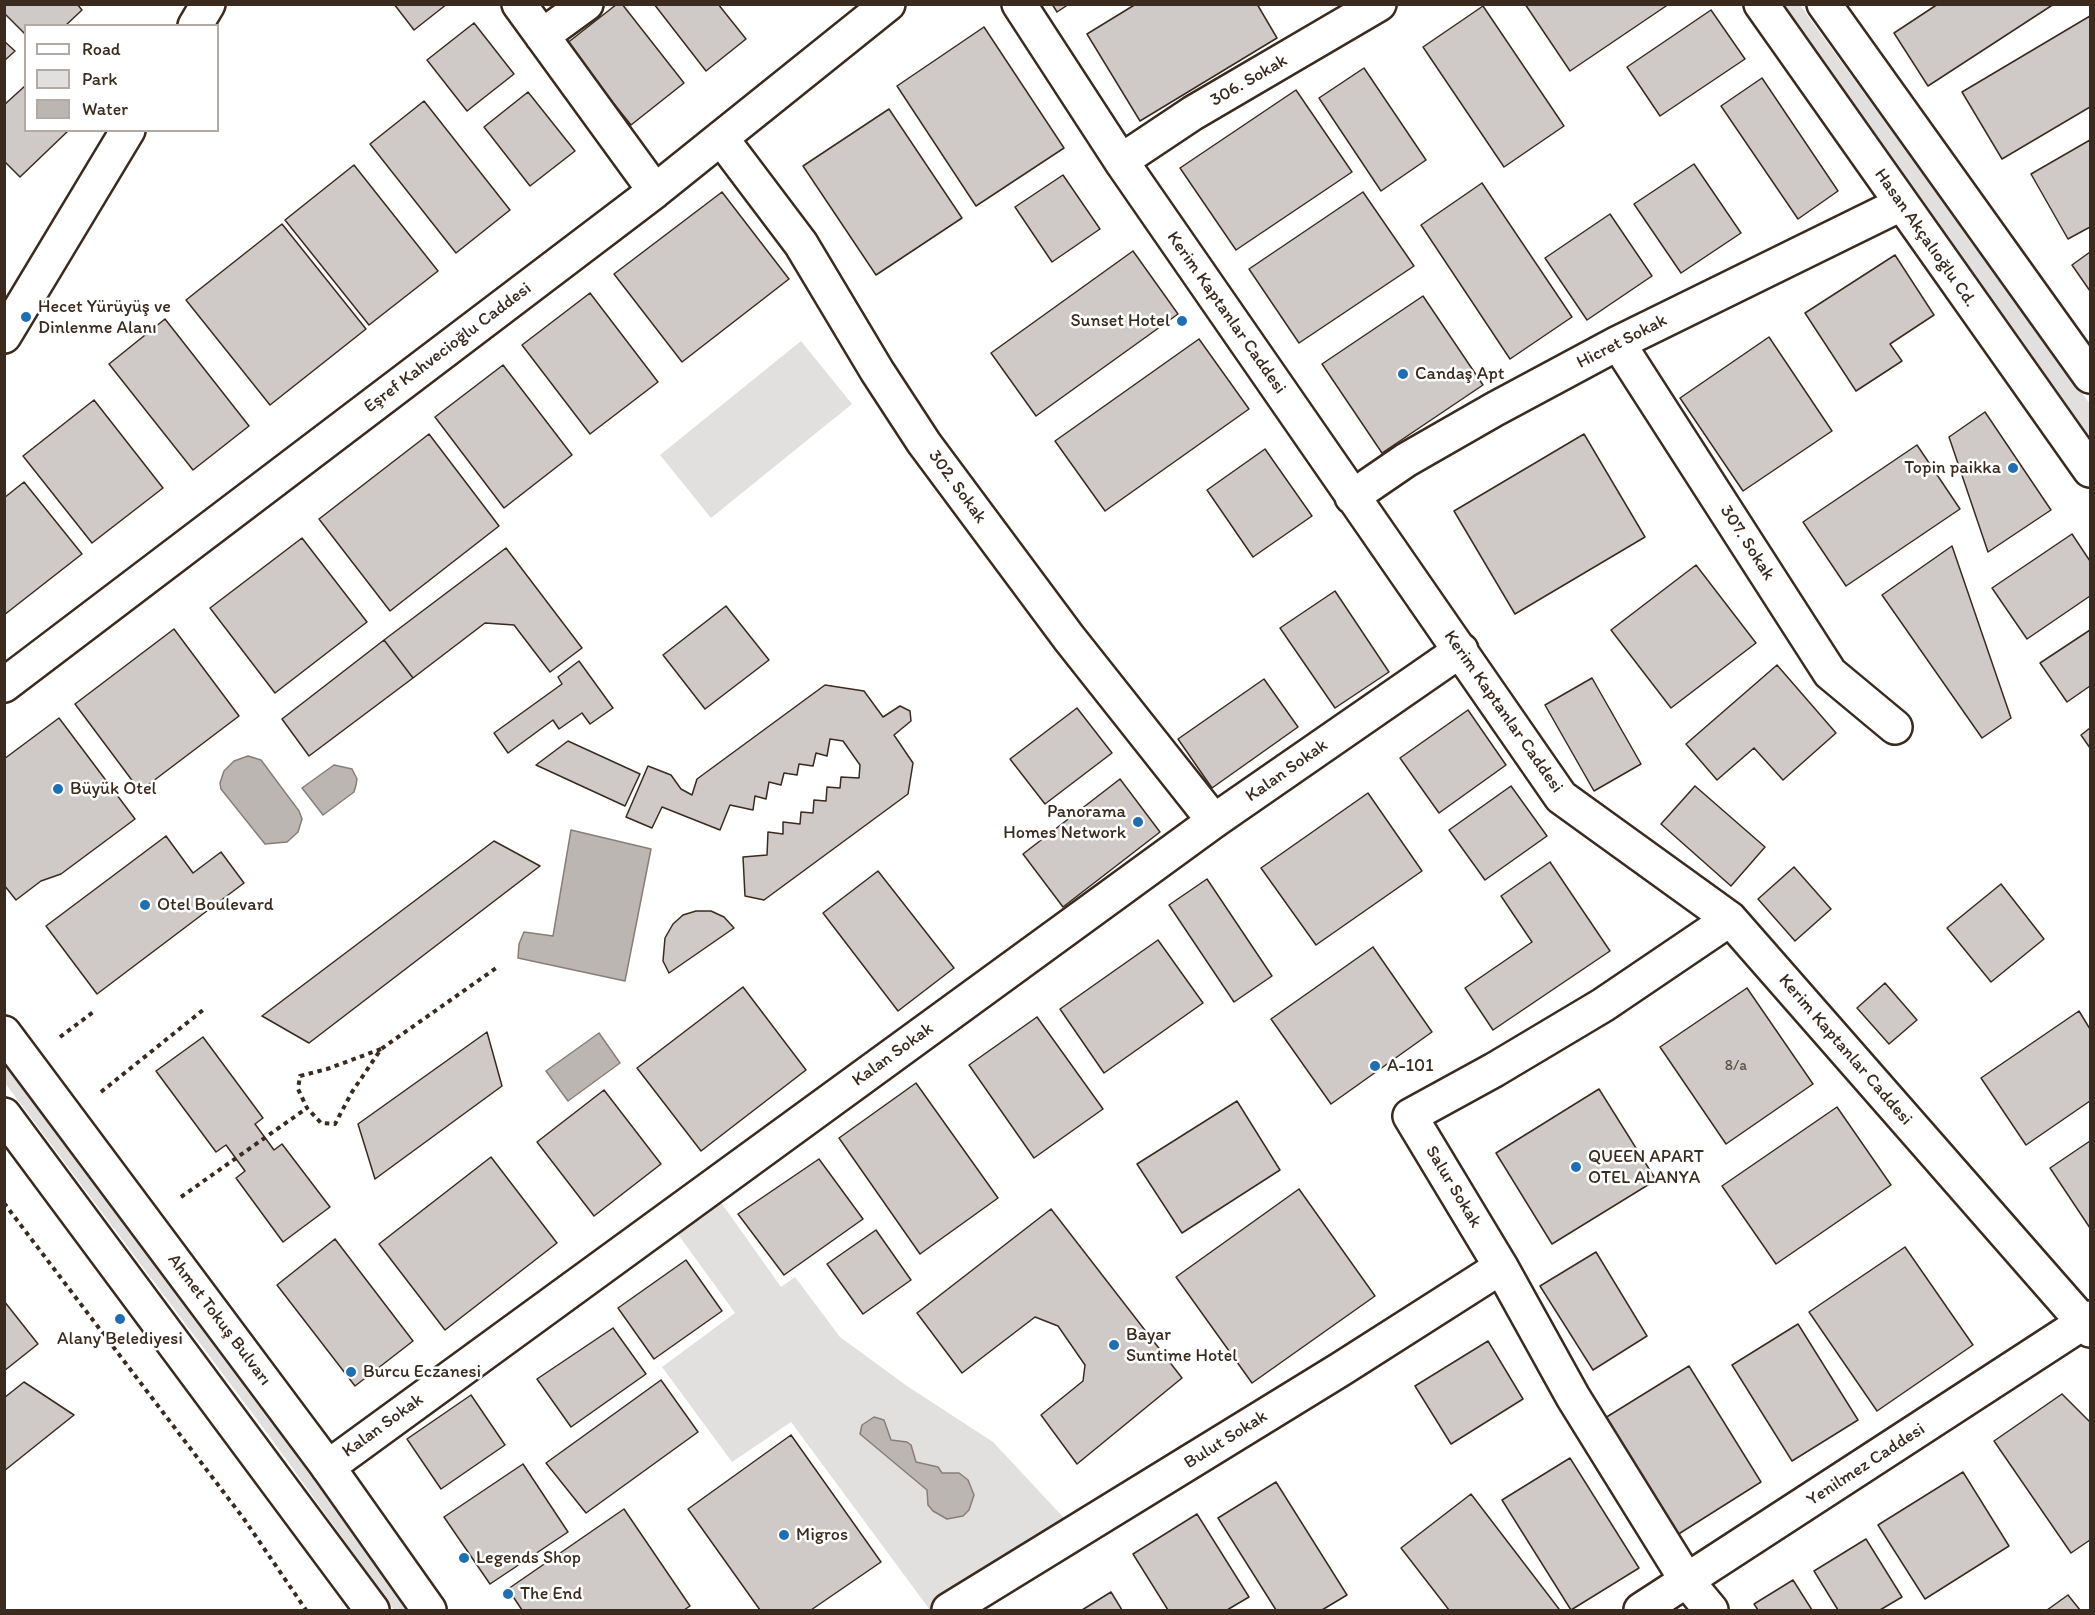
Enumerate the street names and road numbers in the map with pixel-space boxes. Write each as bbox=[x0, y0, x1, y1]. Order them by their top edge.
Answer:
street label: 306. Sokak bbox=[1207, 50, 1291, 112]
street label: Hasan Akçalıoğlu Cd. bbox=[1869, 165, 1981, 311]
street label: Kerim Kaptanlar Caddesi bbox=[1162, 228, 1290, 398]
street label: Eşref Kahvecioğlu Caddesi bbox=[360, 278, 536, 418]
street label: Hicret Sokak bbox=[1573, 310, 1671, 374]
street label: 302. Sokak bbox=[923, 446, 991, 528]
street label: 307. Sokak bbox=[1715, 501, 1779, 585]
street label: Kerim Kaptanlar Caddesi bbox=[1439, 627, 1567, 797]
street label: Kalan Sokak bbox=[1242, 735, 1332, 807]
street label: Kerim Kaptanlar Caddesi bbox=[1773, 970, 1917, 1130]
street label: Kalan Sokak bbox=[848, 1018, 938, 1092]
street label: Salur Sokak bbox=[1420, 1142, 1486, 1232]
street label: Ahmet Tokuş Bulvarı bbox=[162, 1250, 276, 1390]
street label: Kalan Sokak bbox=[338, 1389, 428, 1463]
street label: Bulut Sokak bbox=[1180, 1406, 1272, 1474]
street label: Yenilmez Caddesi bbox=[1803, 1419, 1929, 1511]

